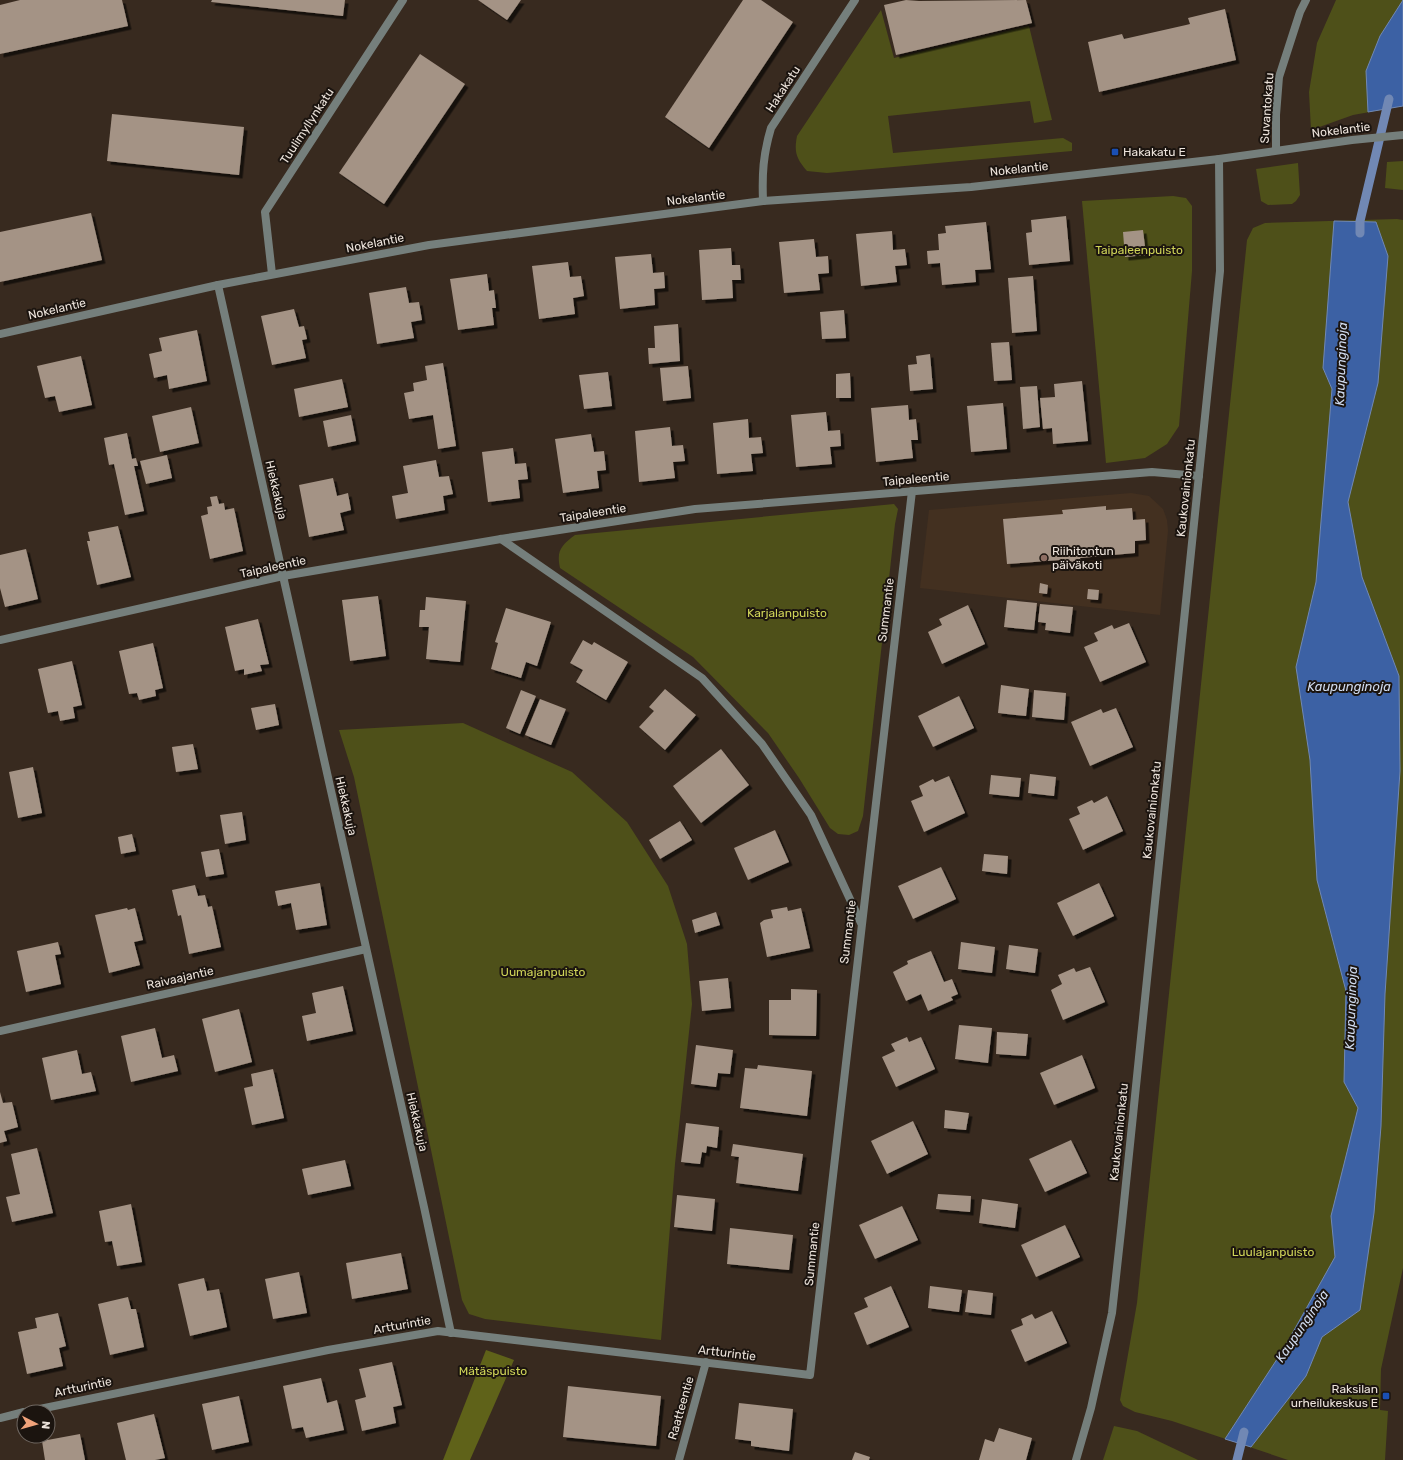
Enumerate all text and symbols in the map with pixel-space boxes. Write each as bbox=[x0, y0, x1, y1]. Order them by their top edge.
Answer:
street label: Hakakatu bbox=[763, 63, 803, 115]
street label: Suvantokatu bbox=[1258, 72, 1276, 144]
street label: Tuulimyllynkatu bbox=[277, 85, 337, 167]
street label: Nokelantie bbox=[1311, 119, 1371, 141]
place label: Hakakatu E bbox=[1123, 145, 1186, 159]
marker: Hakakatu E bbox=[1110, 147, 1120, 157]
street label: Nokelantie bbox=[989, 159, 1049, 179]
street label: Nokelantie bbox=[666, 187, 726, 209]
street label: Nokelantie bbox=[345, 230, 406, 255]
park label: Taipaleenpuisto bbox=[1095, 243, 1183, 257]
street label: Nokelantie bbox=[27, 295, 88, 322]
water label: Kaupunginoja bbox=[1332, 322, 1351, 406]
street label: Kaukovainionkatu bbox=[1174, 438, 1198, 538]
street label: Hiekkakuja bbox=[262, 459, 290, 521]
street label: Taipaleentie bbox=[882, 469, 950, 489]
street label: Taipaleentie bbox=[559, 501, 627, 525]
place label: Riihitontun päiväkoti bbox=[1052, 544, 1114, 572]
street label: Taipaleentie bbox=[239, 553, 307, 581]
marker: Riihitontun päiväkoti bbox=[1039, 553, 1049, 563]
street label: Summantie bbox=[875, 577, 897, 643]
park label: Karjalanpuisto bbox=[747, 606, 827, 620]
water label: Kaupunginoja bbox=[1307, 679, 1391, 695]
street label: Kaukovainionkatu bbox=[1140, 760, 1164, 860]
street label: Hiekkakuja bbox=[332, 775, 360, 837]
street label: Summantie bbox=[837, 899, 859, 965]
street label: Raivaajantie bbox=[145, 963, 215, 993]
park label: Uumajanpuisto bbox=[501, 965, 586, 979]
water label: Kaupunginoja bbox=[1342, 966, 1361, 1050]
street label: Kaukovainionkatu bbox=[1107, 1082, 1131, 1182]
street label: Hiekkakuja bbox=[403, 1091, 431, 1153]
street label: Summantie bbox=[802, 1221, 822, 1287]
park label: Luulajanpuisto bbox=[1232, 1245, 1314, 1259]
water label: Kaupunginoja bbox=[1272, 1287, 1333, 1365]
street label: Artturintie bbox=[372, 1313, 432, 1337]
street label: Artturintie bbox=[697, 1343, 757, 1364]
park label: Mätäspuisto bbox=[459, 1364, 527, 1378]
street label: Artturintie bbox=[53, 1374, 113, 1400]
street label: Raatteentie bbox=[665, 1374, 697, 1441]
place label: Raksilan urheilukeskus E bbox=[1291, 1382, 1378, 1410]
marker: Raksilan urheilukeskus E bbox=[1381, 1391, 1391, 1401]
north arrow bbox=[16, 1404, 56, 1444]
text: N bbox=[39, 1420, 52, 1430]

